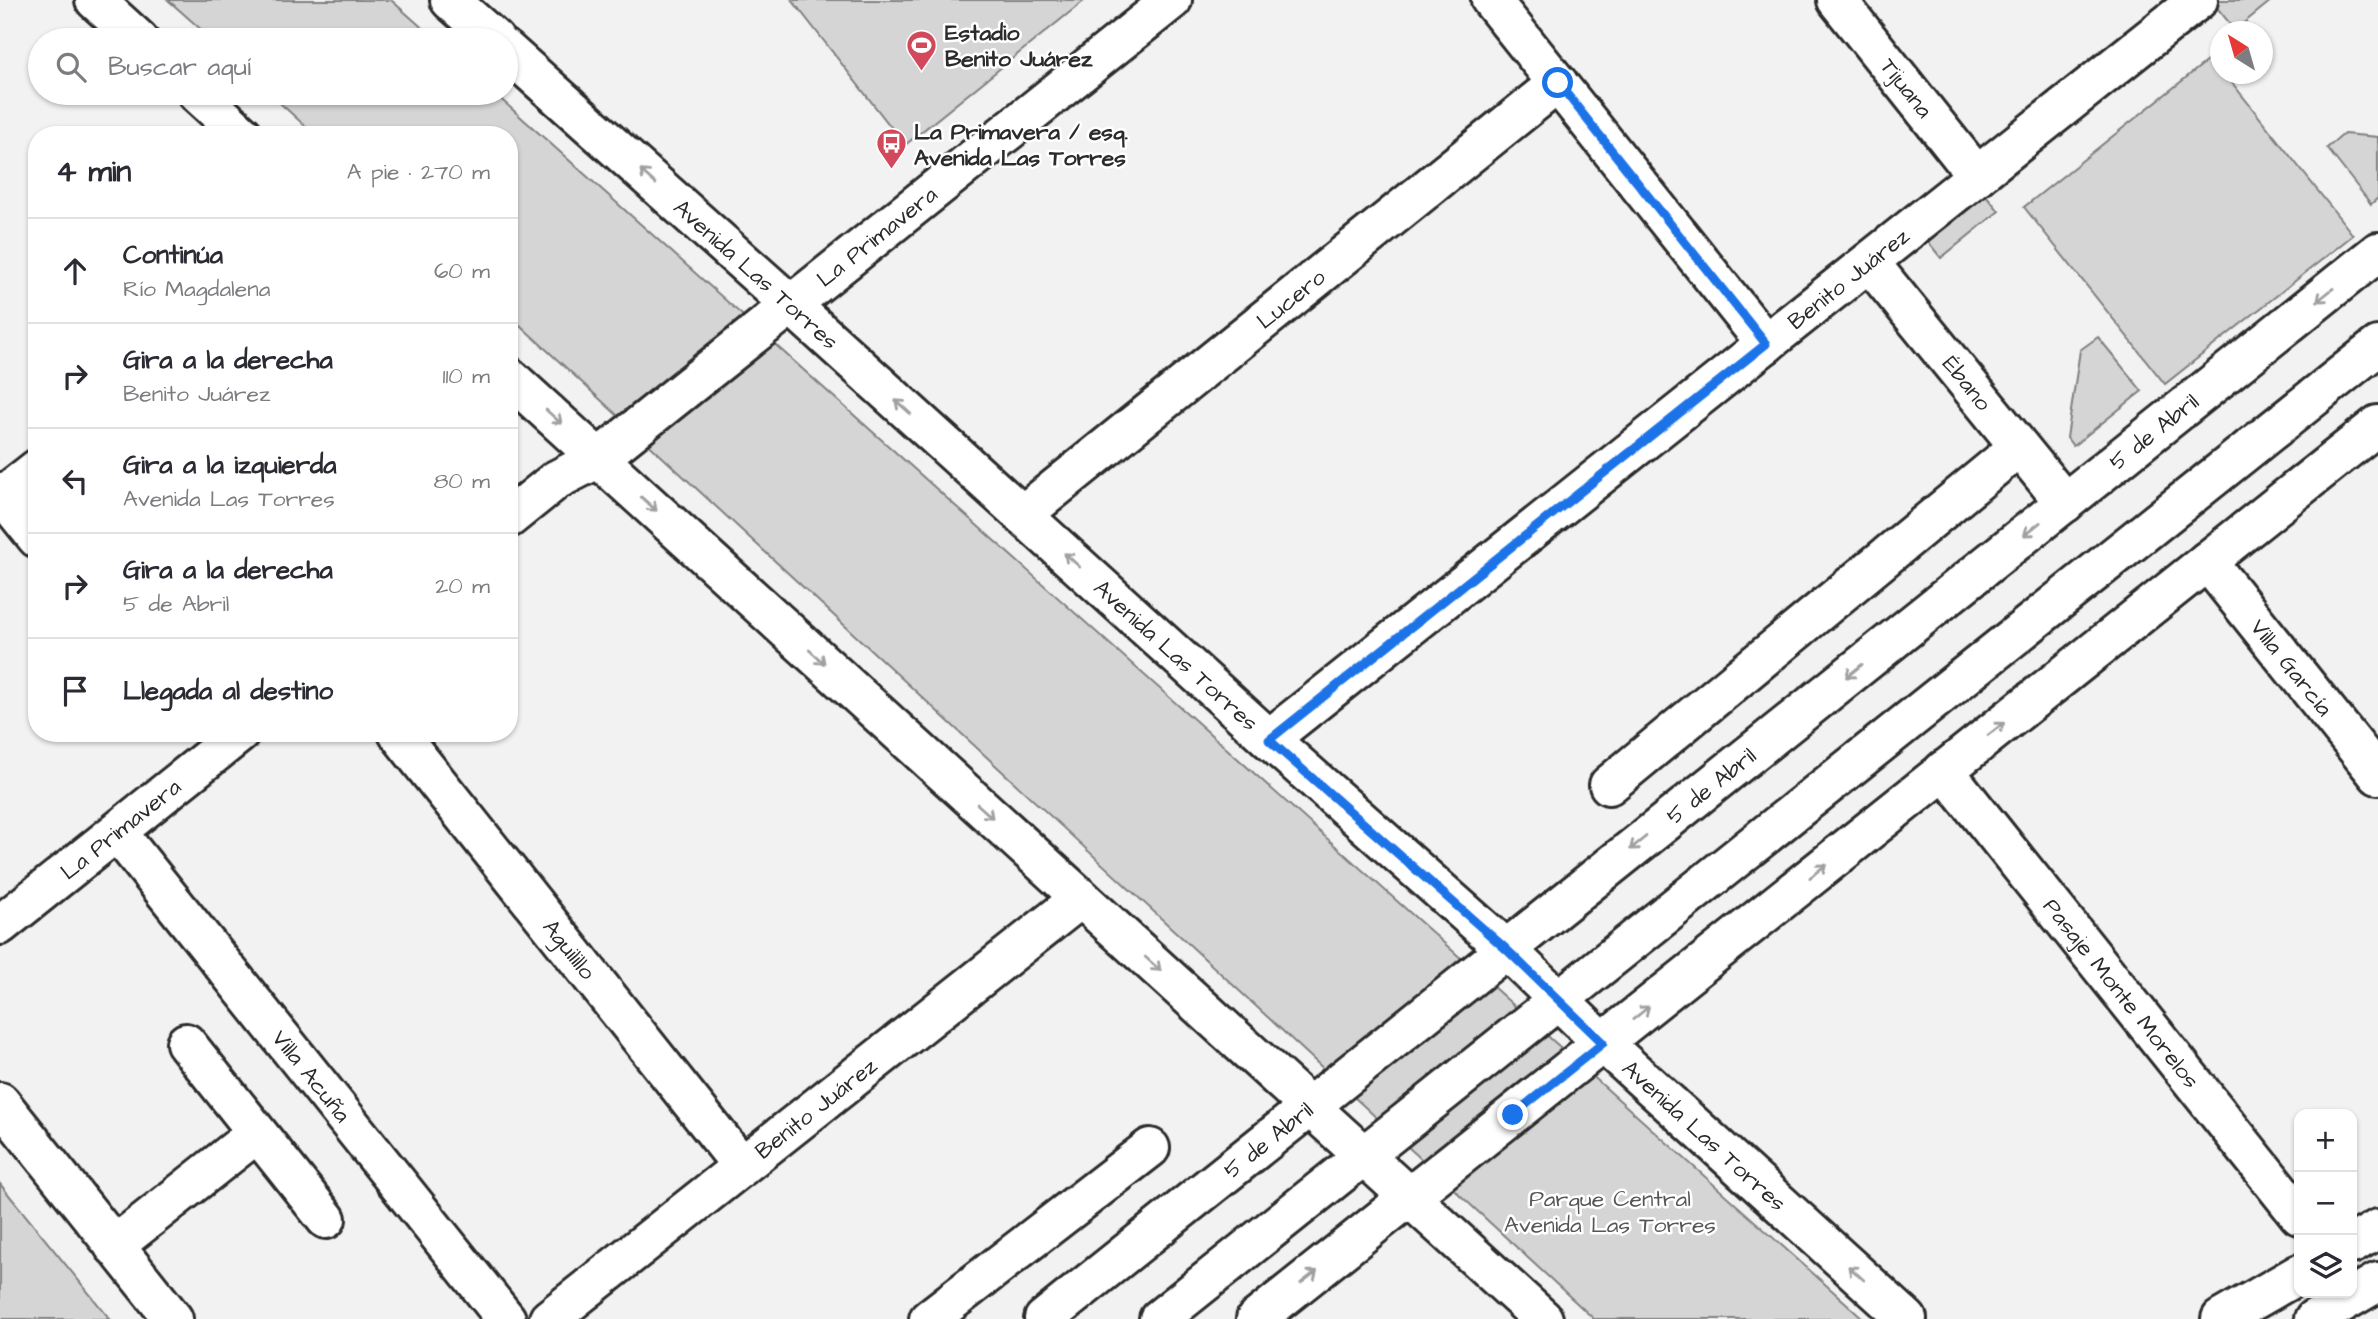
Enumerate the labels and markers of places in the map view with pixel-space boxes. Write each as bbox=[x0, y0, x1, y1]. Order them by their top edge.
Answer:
place label: Estadio Benito Juárez bbox=[945, 17, 1093, 75]
sports icon: Estadio Benito Juárez bbox=[905, 28, 939, 72]
place label: La Primavera / esq. Avenida Las Torres bbox=[914, 116, 1128, 174]
bus stop icon: La Primavera / esq. Avenida Las Torres bbox=[874, 127, 908, 171]

